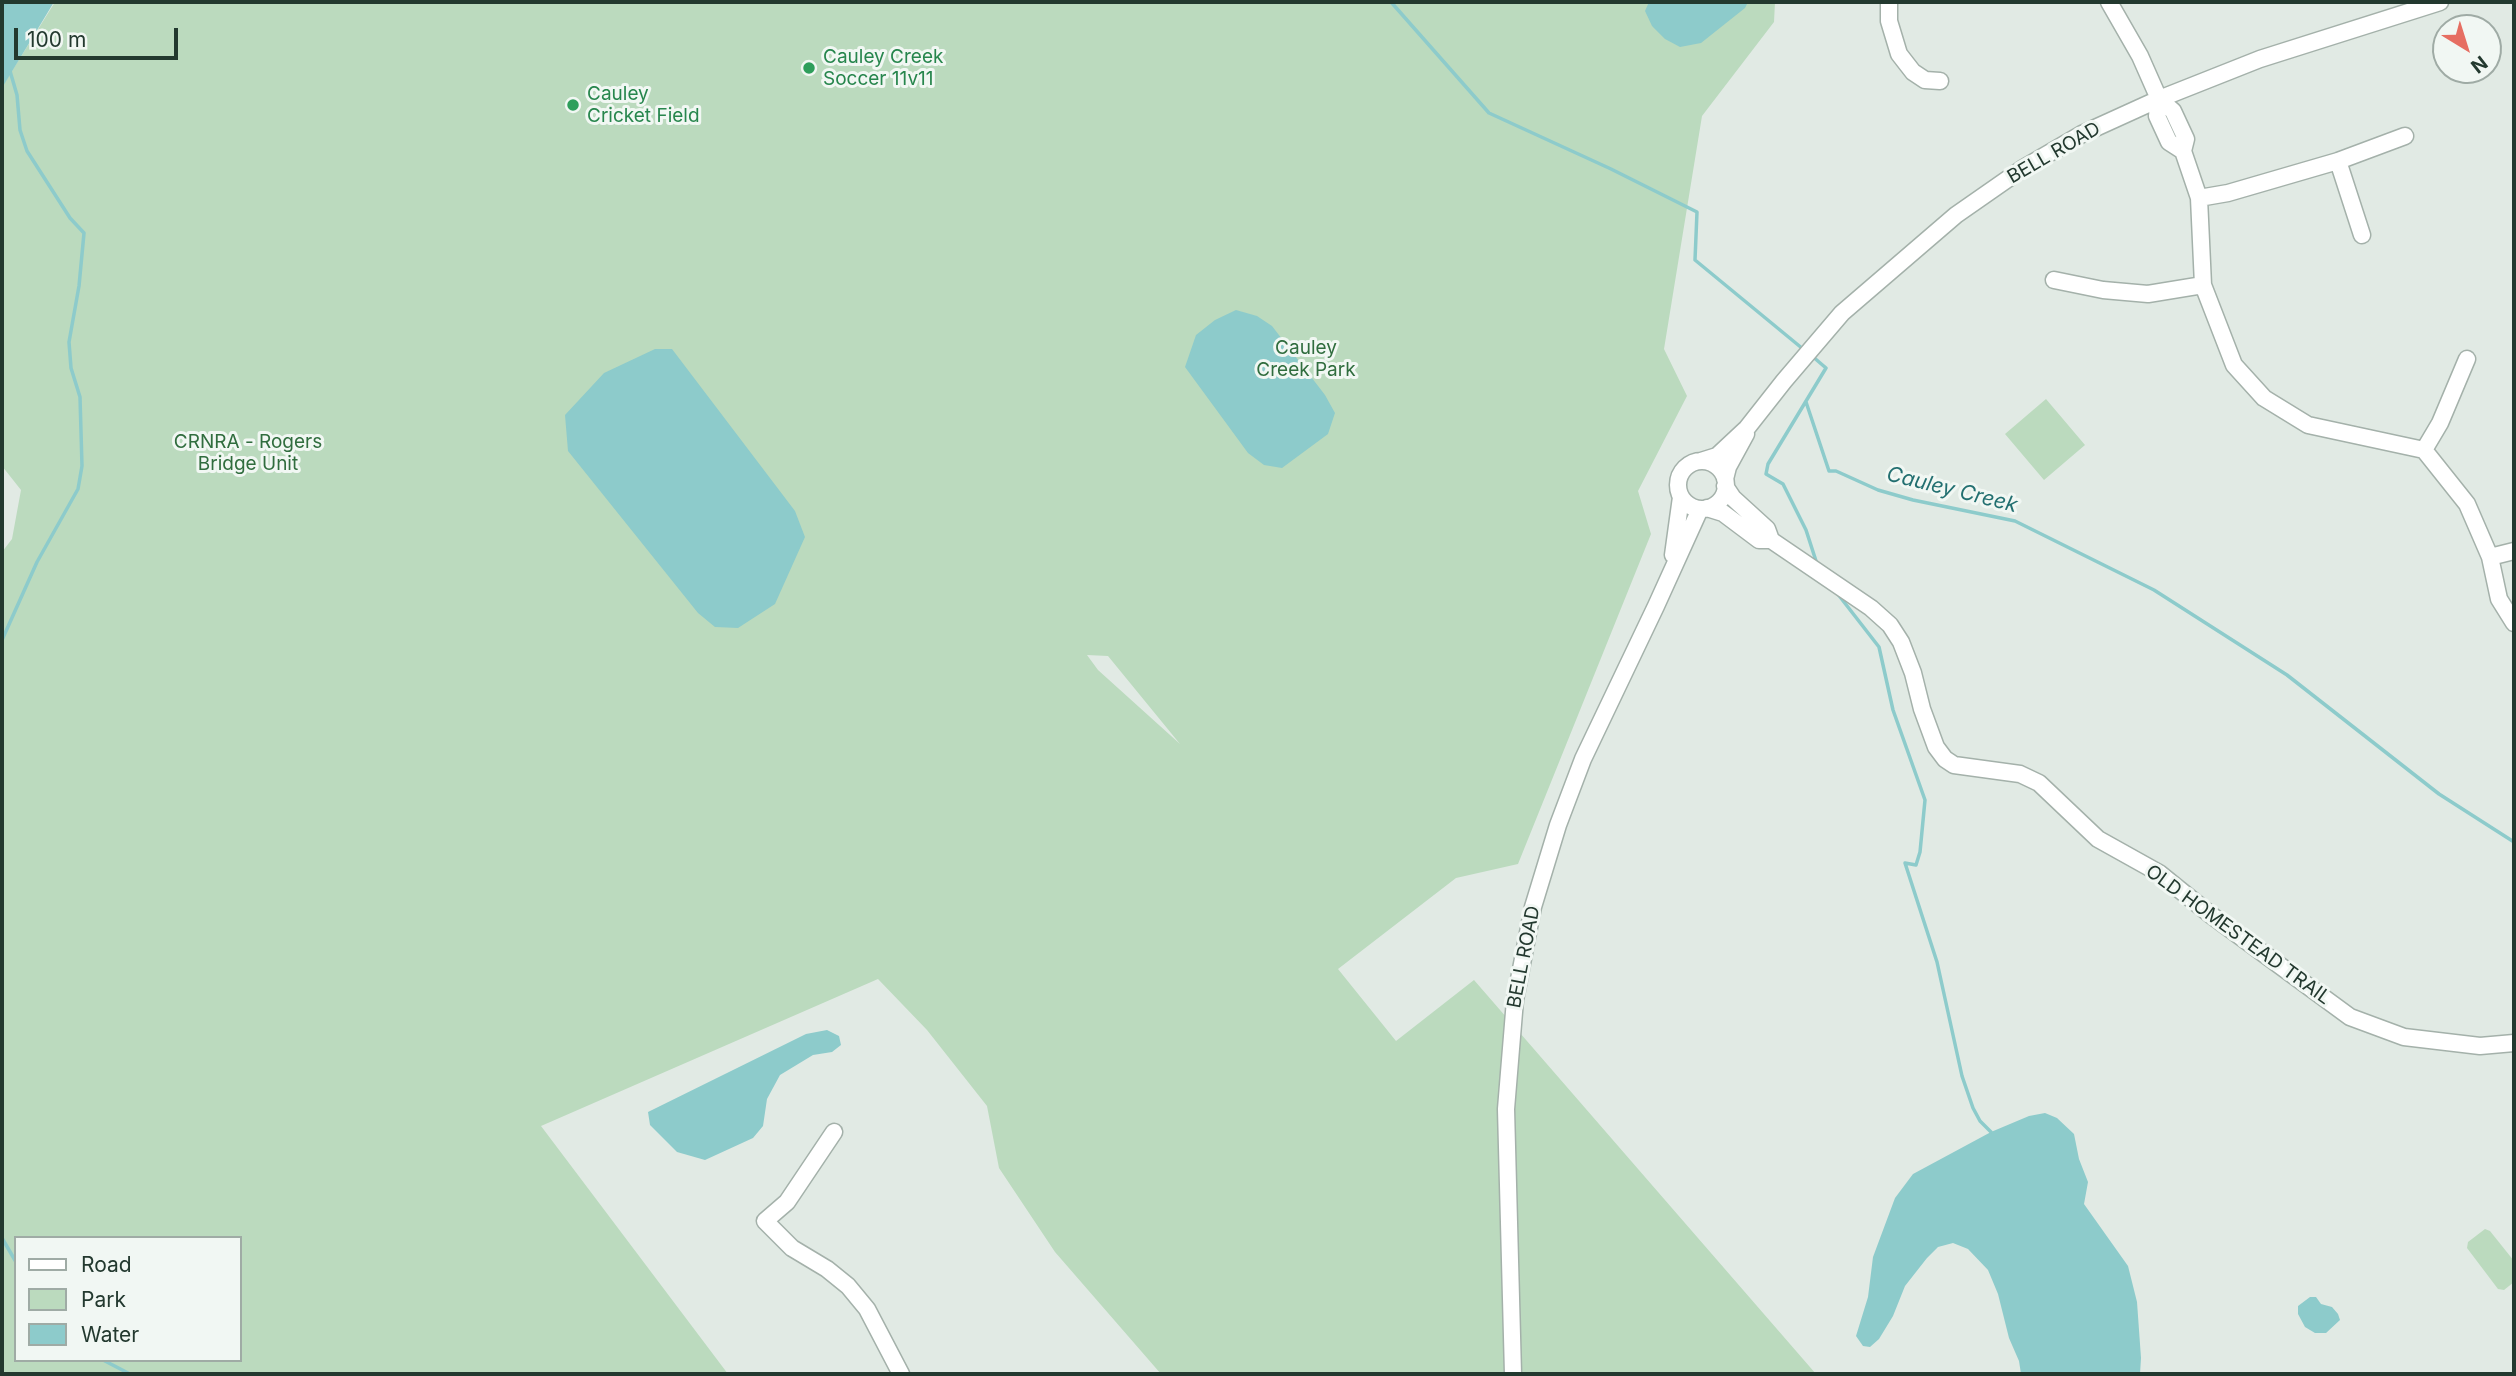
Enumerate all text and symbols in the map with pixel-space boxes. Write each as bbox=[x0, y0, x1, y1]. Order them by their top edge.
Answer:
scale bar bbox=[18, 14, 182, 58]
north arrow bbox=[2432, 14, 2502, 84]
text: 100 m bbox=[27, 27, 86, 52]
place label: Cauley Creek Soccer 11v11 bbox=[823, 46, 943, 90]
text: N bbox=[2466, 51, 2492, 78]
marker: Cauley Creek Soccer 11v11 bbox=[801, 60, 817, 76]
place label: Cauley Cricket Field bbox=[587, 83, 700, 127]
marker: Cauley Cricket Field bbox=[565, 97, 581, 113]
street label: BELL ROAD bbox=[2003, 117, 2105, 189]
park label: Cauley Creek Park bbox=[1256, 337, 1356, 381]
park label: CRNRA - Rogers Bridge Unit bbox=[174, 431, 322, 475]
water label: Cauley Creek bbox=[1884, 462, 2020, 518]
street label: OLD HOMESTEAD TRAIL bbox=[2141, 860, 2335, 1010]
street label: BELL ROAD bbox=[1503, 904, 1545, 1010]
legend bbox=[14, 1236, 242, 1362]
text: Road bbox=[81, 1252, 132, 1277]
text: Park bbox=[81, 1287, 126, 1312]
text: Water bbox=[81, 1322, 139, 1347]

